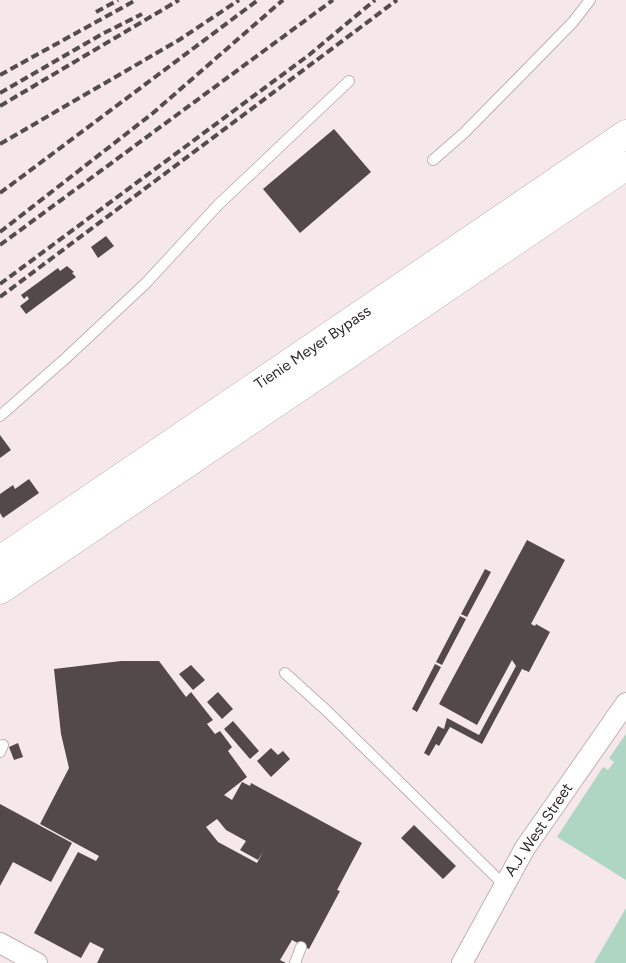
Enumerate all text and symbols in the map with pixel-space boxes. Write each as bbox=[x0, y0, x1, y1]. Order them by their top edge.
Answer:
street label: Tienie Meyer Bypass bbox=[251, 302, 375, 394]
street label: A.J. West Street bbox=[501, 780, 577, 880]

